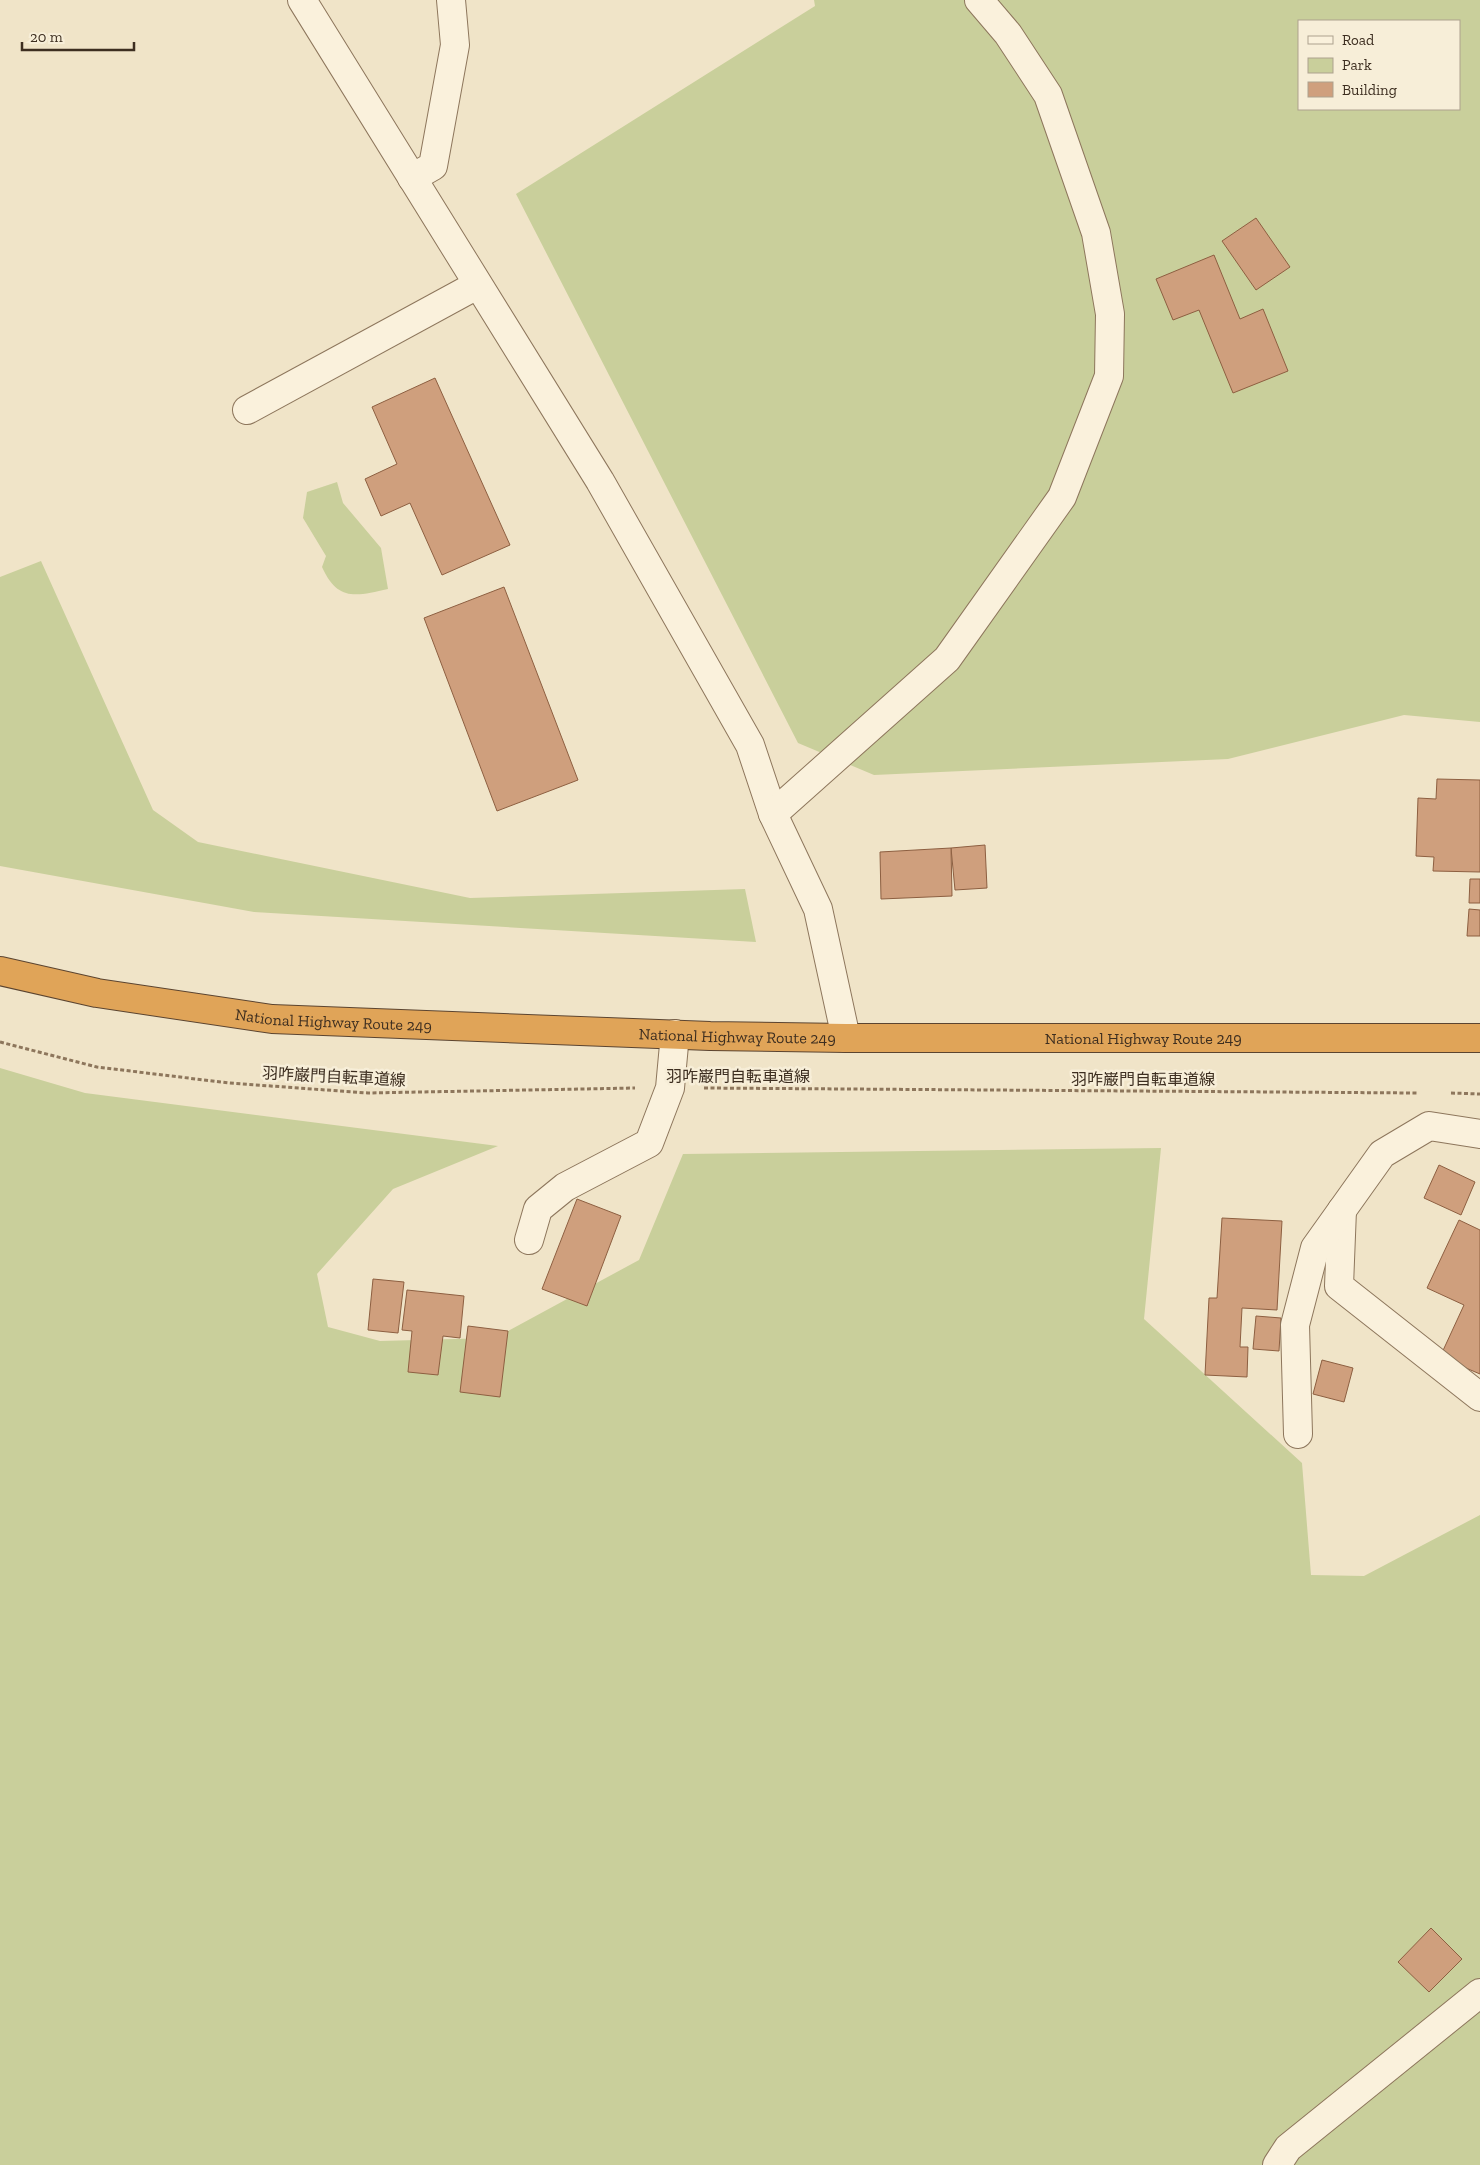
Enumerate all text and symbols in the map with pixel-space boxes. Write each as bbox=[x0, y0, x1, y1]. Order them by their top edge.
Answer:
scale bar bbox=[22, 20, 135, 52]
legend bbox=[1298, 20, 1460, 110]
text: 20 m bbox=[30, 28, 63, 46]
text: Road bbox=[1342, 31, 1375, 49]
text: Park bbox=[1342, 56, 1372, 74]
text: Building bbox=[1342, 81, 1397, 99]
street label: National Highway Route 249 bbox=[234, 1005, 432, 1035]
street label: National Highway Route 249 bbox=[638, 1024, 836, 1048]
street label: National Highway Route 249 bbox=[1045, 1029, 1242, 1048]
street label: 羽咋巌門自転車道線 bbox=[262, 1063, 406, 1090]
street label: 羽咋巌門自転車道線 bbox=[666, 1067, 810, 1086]
street label: 羽咋巌門自転車道線 bbox=[1071, 1070, 1215, 1089]

